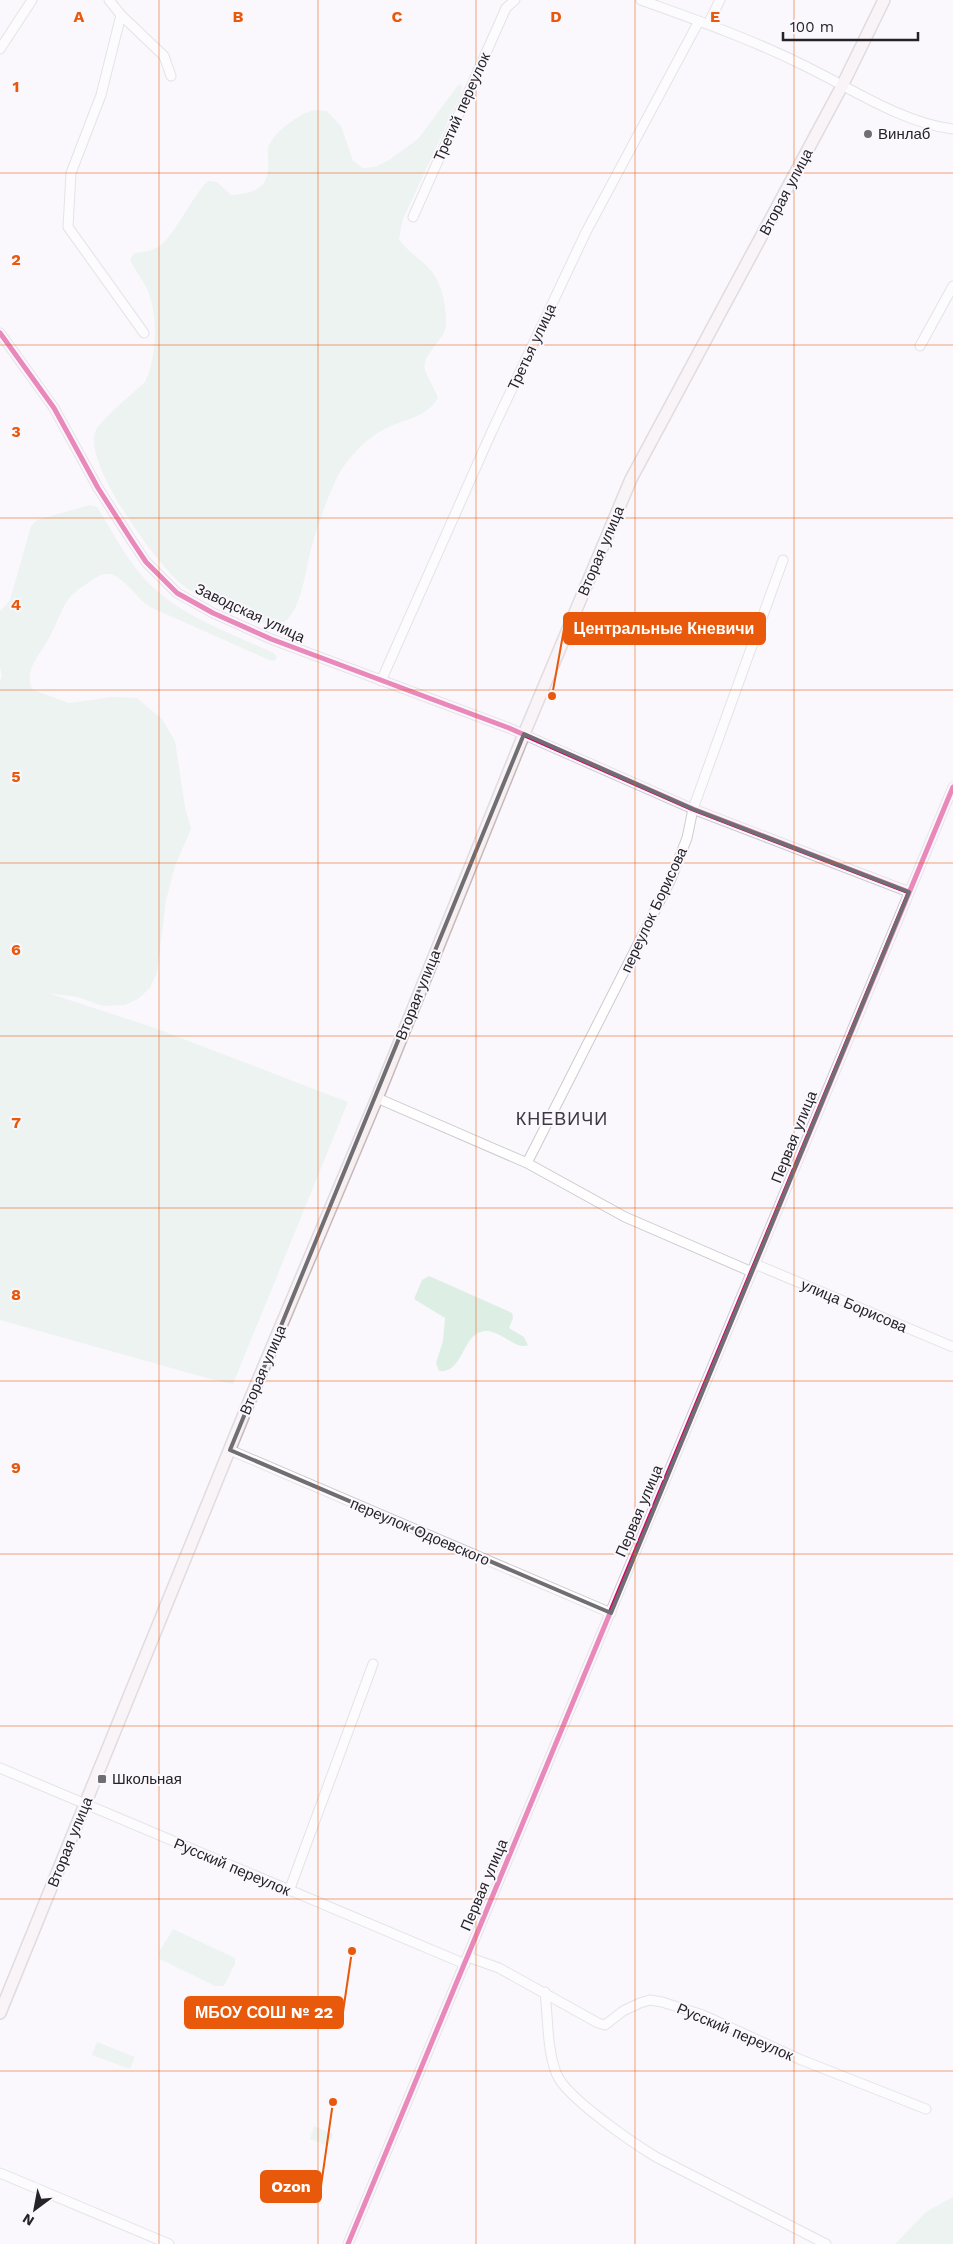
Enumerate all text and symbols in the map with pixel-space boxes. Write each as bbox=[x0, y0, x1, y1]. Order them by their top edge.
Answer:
text: A bbox=[74, 7, 85, 26]
text: B bbox=[233, 7, 244, 26]
text: C bbox=[392, 7, 403, 26]
text: D bbox=[550, 7, 562, 26]
text: E bbox=[710, 7, 720, 26]
scale bar bbox=[783, 10, 918, 42]
text: 100 m bbox=[790, 18, 834, 36]
street label: Третий переулок bbox=[430, 49, 494, 164]
text: 1 bbox=[13, 77, 19, 96]
place label: Винлаб bbox=[878, 125, 930, 143]
marker: Винлаб bbox=[862, 128, 874, 140]
street label: Вторая улица bbox=[756, 145, 817, 238]
text: 2 bbox=[11, 250, 21, 269]
street label: Третья улица bbox=[504, 300, 560, 393]
text: 3 bbox=[11, 422, 21, 441]
street label: Вторая улица bbox=[574, 503, 628, 599]
street label: Заводская улица bbox=[192, 580, 308, 647]
text: 4 bbox=[11, 595, 21, 614]
callout: Центральные Кневичи bbox=[564, 613, 765, 644]
text: Центральные Кневичи bbox=[574, 619, 754, 638]
text: 5 bbox=[11, 767, 21, 786]
street label: переулок Борисова bbox=[617, 844, 691, 976]
text: 6 bbox=[11, 940, 21, 959]
street label: Вторая улица bbox=[392, 947, 445, 1043]
street label: Первая улица bbox=[767, 1088, 821, 1186]
district label: КНЕВИЧИ bbox=[516, 1108, 608, 1129]
text: 7 bbox=[11, 1113, 21, 1132]
street label: улица Борисова bbox=[798, 1276, 910, 1337]
text: 8 bbox=[11, 1285, 21, 1304]
street label: Вторая улица bbox=[236, 1322, 290, 1418]
text: 9 bbox=[11, 1458, 21, 1477]
street label: Первая улица bbox=[612, 1462, 667, 1560]
street label: переулок Одоевского bbox=[348, 1494, 492, 1570]
place label: Школьная bbox=[112, 1770, 182, 1788]
marker: Школьная bbox=[96, 1773, 108, 1785]
street label: Вторая улица bbox=[44, 1794, 97, 1890]
street label: Русский переулок bbox=[171, 1834, 293, 1900]
street label: Первая улица bbox=[457, 1836, 512, 1934]
callout: МБОУ СОШ № 22 bbox=[185, 1997, 343, 2028]
street label: Русский переулок bbox=[674, 1999, 796, 2065]
text: МБОУ СОШ № 22 bbox=[195, 2003, 333, 2022]
callout: Ozon bbox=[261, 2171, 321, 2202]
text: Ozon bbox=[271, 2177, 311, 2196]
north arrow bbox=[10, 2184, 60, 2234]
text: N bbox=[19, 2210, 37, 2230]

